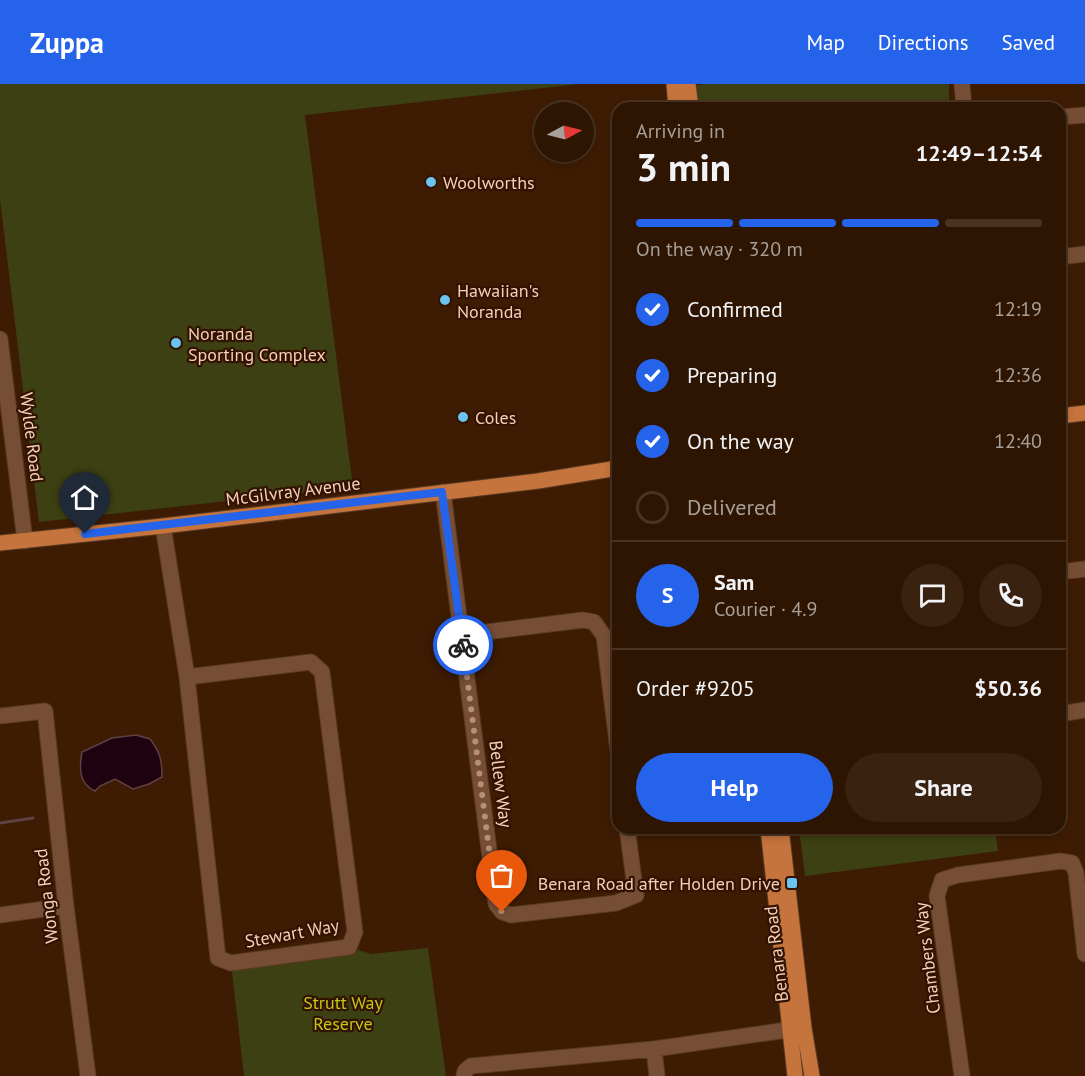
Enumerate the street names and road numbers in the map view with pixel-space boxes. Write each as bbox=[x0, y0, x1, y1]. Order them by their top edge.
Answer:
street label: Wylde Road bbox=[15, 391, 49, 483]
street label: McGilvray Avenue bbox=[224, 471, 362, 511]
street label: Bellew Way bbox=[484, 739, 518, 830]
street label: Wonga Road bbox=[29, 847, 63, 945]
street label: Chambers Way bbox=[909, 900, 945, 1015]
street label: Benara Road bbox=[759, 905, 793, 1003]
street label: Stewart Way bbox=[243, 913, 342, 953]

